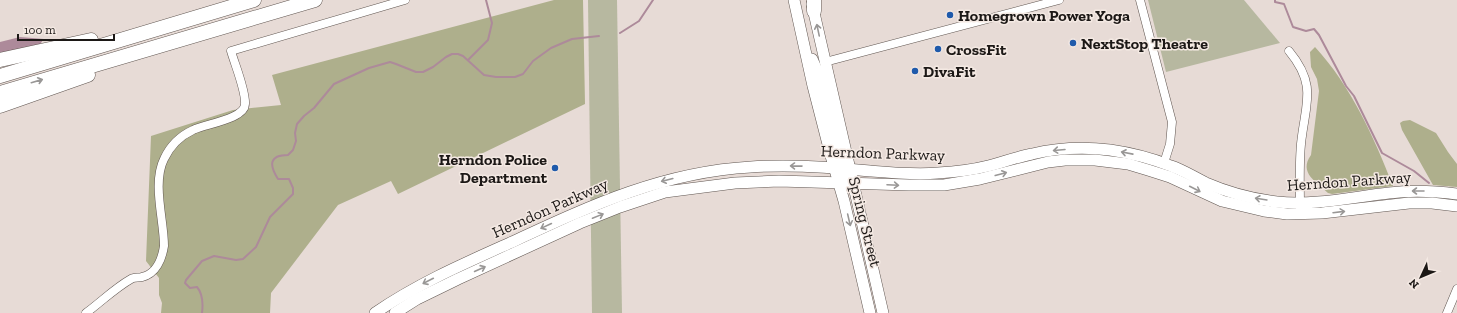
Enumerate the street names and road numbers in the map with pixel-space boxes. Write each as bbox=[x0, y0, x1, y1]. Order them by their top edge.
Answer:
street label: Herndon Parkway bbox=[820, 141, 946, 165]
street label: Herndon Parkway bbox=[1286, 167, 1413, 195]
street label: Herndon Parkway bbox=[489, 174, 611, 242]
street label: Spring Street bbox=[845, 175, 885, 269]

